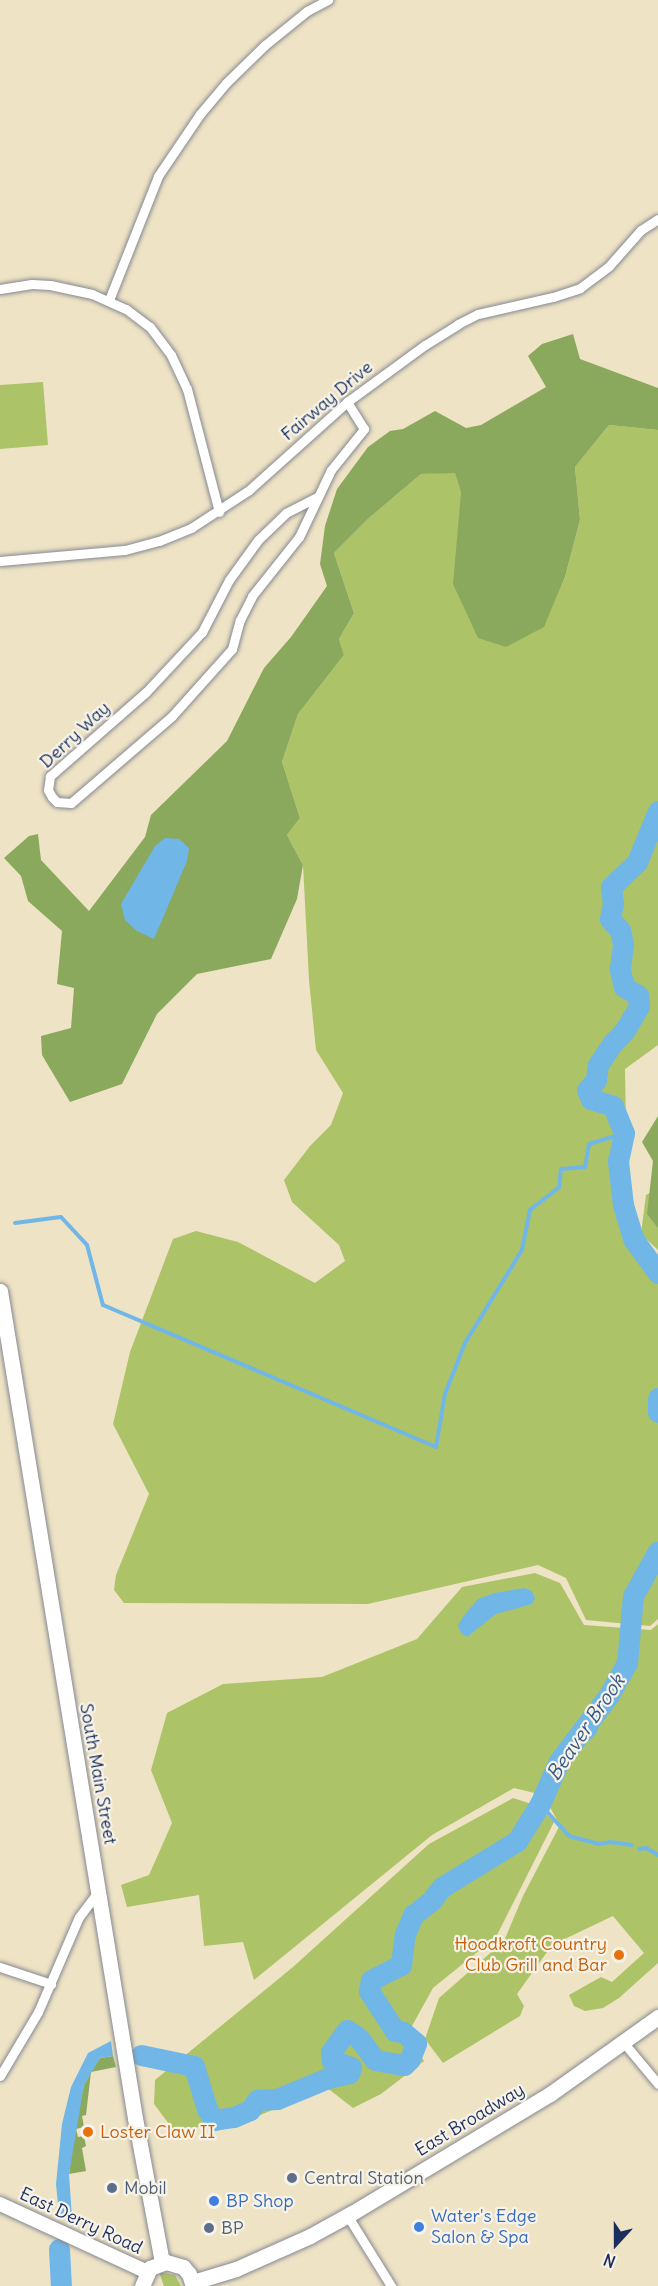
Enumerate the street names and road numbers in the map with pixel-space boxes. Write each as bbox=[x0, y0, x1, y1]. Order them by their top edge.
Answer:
street label: Fairway Drive bbox=[277, 357, 377, 445]
street label: Derry Way bbox=[36, 697, 114, 773]
street label: South Main Street bbox=[75, 1702, 121, 1846]
street label: East Broadway bbox=[411, 2079, 529, 2161]
street label: East Derry Road bbox=[16, 2183, 146, 2259]

